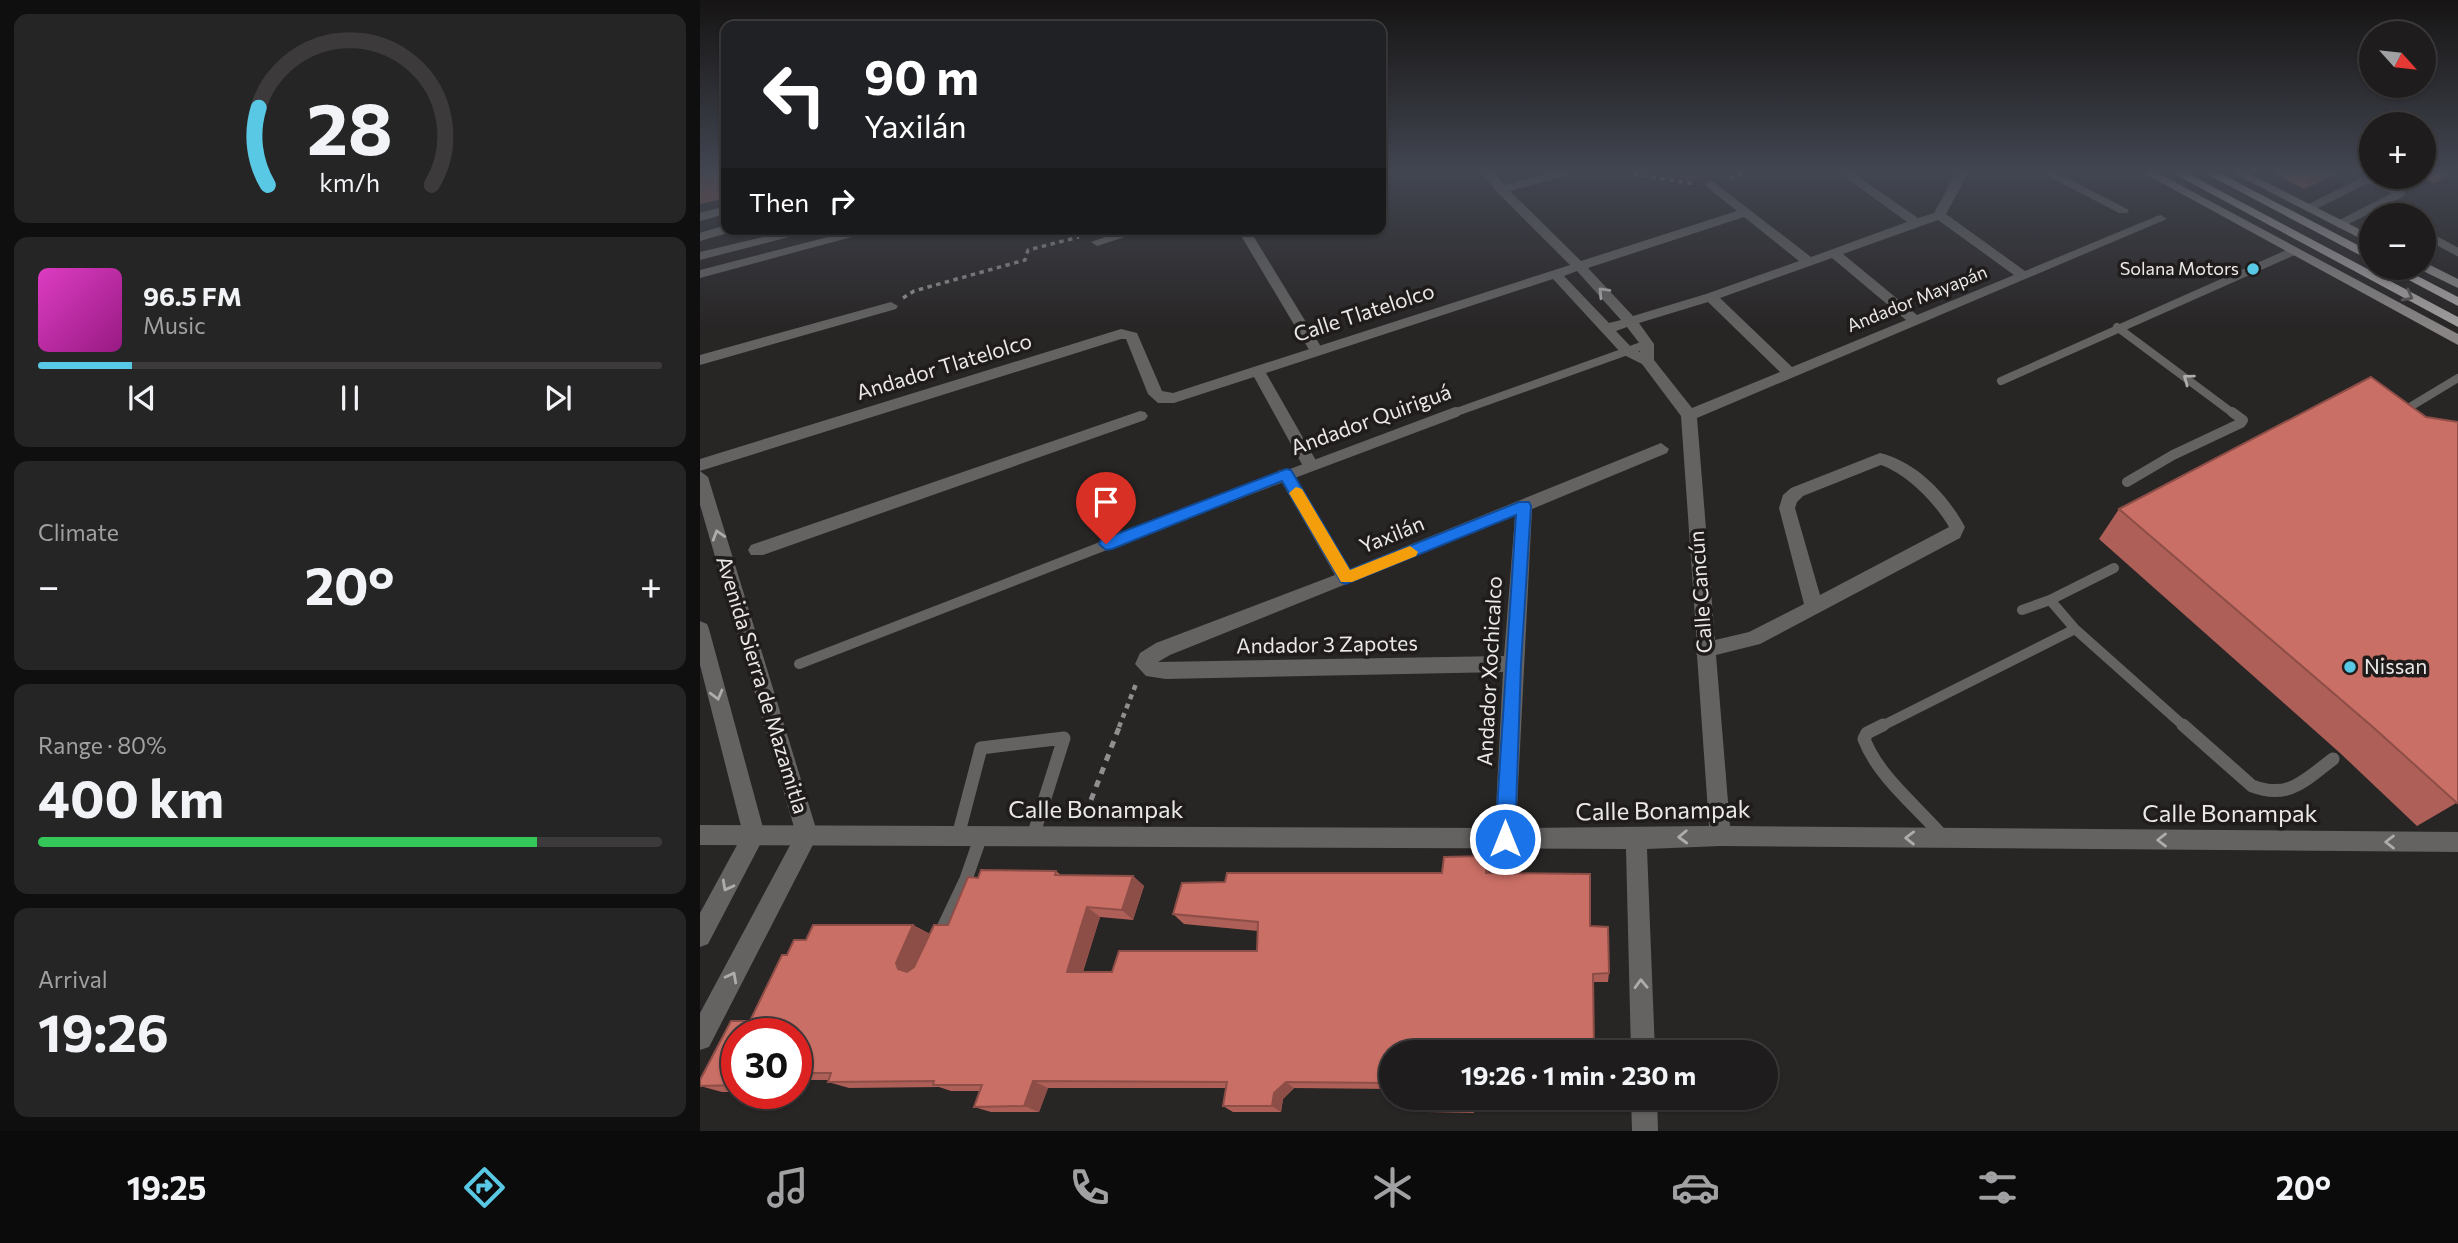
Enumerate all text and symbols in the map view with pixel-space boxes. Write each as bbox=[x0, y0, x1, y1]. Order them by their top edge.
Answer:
north arrow bbox=[2359, 21, 2436, 98]
map controls bbox=[2359, 21, 2436, 280]
text: 90 m bbox=[864, 45, 979, 105]
icon: left bbox=[749, 49, 840, 140]
text: 28 bbox=[307, 81, 393, 170]
text: Yaxilán bbox=[864, 105, 967, 145]
button: + bbox=[2359, 112, 2436, 189]
text: km/h bbox=[320, 167, 380, 197]
icon: right bbox=[823, 182, 861, 220]
text: Then bbox=[749, 186, 809, 217]
button: − bbox=[2359, 203, 2436, 280]
place label: Solana Motors bbox=[2120, 257, 2239, 279]
street label: Andador Mayapán bbox=[1843, 260, 1990, 336]
marker: Solana Motors bbox=[2245, 261, 2261, 277]
street label: Calle Tlatelolco bbox=[1290, 277, 1437, 346]
text: 96.5 FM bbox=[143, 280, 242, 311]
one-way arrow bbox=[1599, 287, 1611, 300]
one-way arrow bbox=[2401, 288, 2413, 301]
text: Music bbox=[143, 311, 206, 339]
street label: Andador Tlatelolco bbox=[853, 327, 1034, 404]
one-way arrow bbox=[2183, 374, 2196, 387]
street label: Andador Quiriguá bbox=[1287, 378, 1454, 459]
icon: previous bbox=[123, 379, 161, 417]
icon: pause bbox=[331, 379, 369, 417]
icon: next bbox=[539, 379, 577, 417]
pin bbox=[1076, 472, 1136, 544]
icon: arrive bbox=[1087, 483, 1125, 521]
street label: Yaxilán bbox=[1356, 509, 1427, 558]
text: Climate bbox=[38, 518, 119, 546]
one-way arrow bbox=[711, 529, 726, 541]
street label: Calle Cancún bbox=[1683, 530, 1716, 654]
text: 20° bbox=[305, 552, 395, 616]
street label: Avenida Sierra de Mazamitla bbox=[712, 553, 815, 816]
text: − bbox=[38, 561, 60, 608]
text: + bbox=[640, 561, 662, 608]
street label: Andador Xochicalco bbox=[1471, 575, 1506, 767]
street label: Andador 3 Zapotes bbox=[1236, 629, 1418, 658]
place label: Nissan bbox=[2364, 653, 2427, 678]
marker: Nissan bbox=[2342, 659, 2358, 675]
one-way arrow bbox=[709, 689, 723, 701]
text: Range · 80% bbox=[38, 731, 166, 759]
text: 400 km bbox=[38, 765, 224, 829]
street label: Calle Bonampak bbox=[1575, 793, 1751, 826]
street label: Calle Bonampak bbox=[1008, 794, 1184, 823]
street label: Calle Bonampak bbox=[2142, 798, 2318, 827]
position arrow bbox=[1468, 802, 1542, 876]
one-way arrow bbox=[1677, 830, 1688, 845]
one-way arrow bbox=[1905, 830, 1915, 846]
one-way arrow bbox=[2157, 832, 2167, 848]
one-way arrow bbox=[2384, 834, 2395, 850]
one-way arrow bbox=[722, 878, 735, 891]
text: Arrival bbox=[38, 965, 108, 993]
one-way arrow bbox=[724, 972, 737, 985]
one-way arrow bbox=[1633, 978, 1648, 989]
text: 19:26 bbox=[38, 999, 169, 1063]
speed limit sign: 30 bbox=[721, 1018, 812, 1109]
text: 19:26 · 1 min · 230 m bbox=[1461, 1059, 1696, 1090]
icon: directions bbox=[460, 1163, 509, 1212]
icon: music bbox=[763, 1163, 812, 1212]
icon: phone bbox=[1065, 1163, 1114, 1212]
icon: climate bbox=[1368, 1163, 1417, 1212]
icon: car bbox=[1671, 1163, 1720, 1212]
icon: filters bbox=[1973, 1163, 2022, 1212]
text: 19:25 bbox=[127, 1167, 206, 1207]
text: 20° bbox=[2276, 1167, 2331, 1207]

